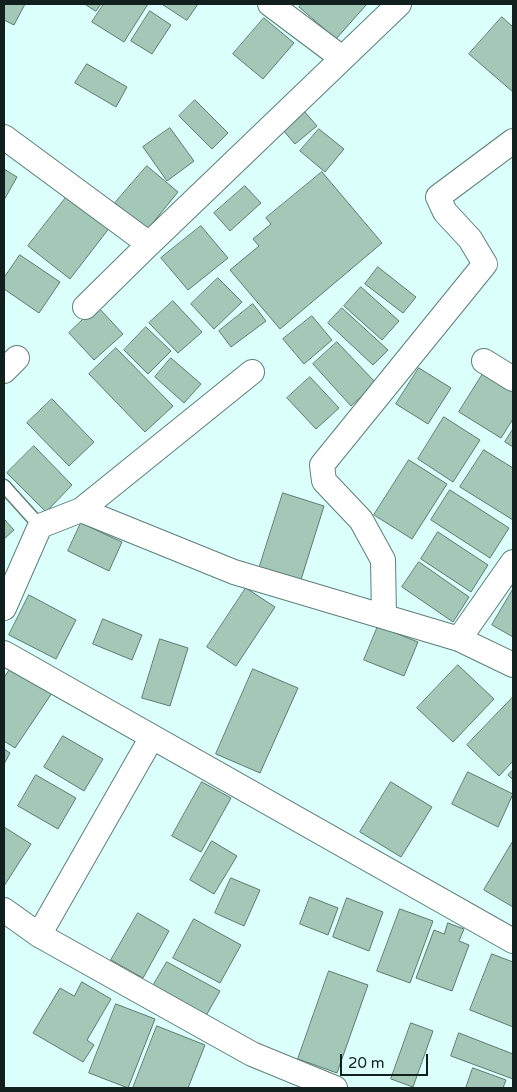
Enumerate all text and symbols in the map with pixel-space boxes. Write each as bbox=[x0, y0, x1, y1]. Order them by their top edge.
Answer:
scale bar bbox=[342, 1044, 430, 1076]
text: 20 m bbox=[348, 1054, 385, 1072]

